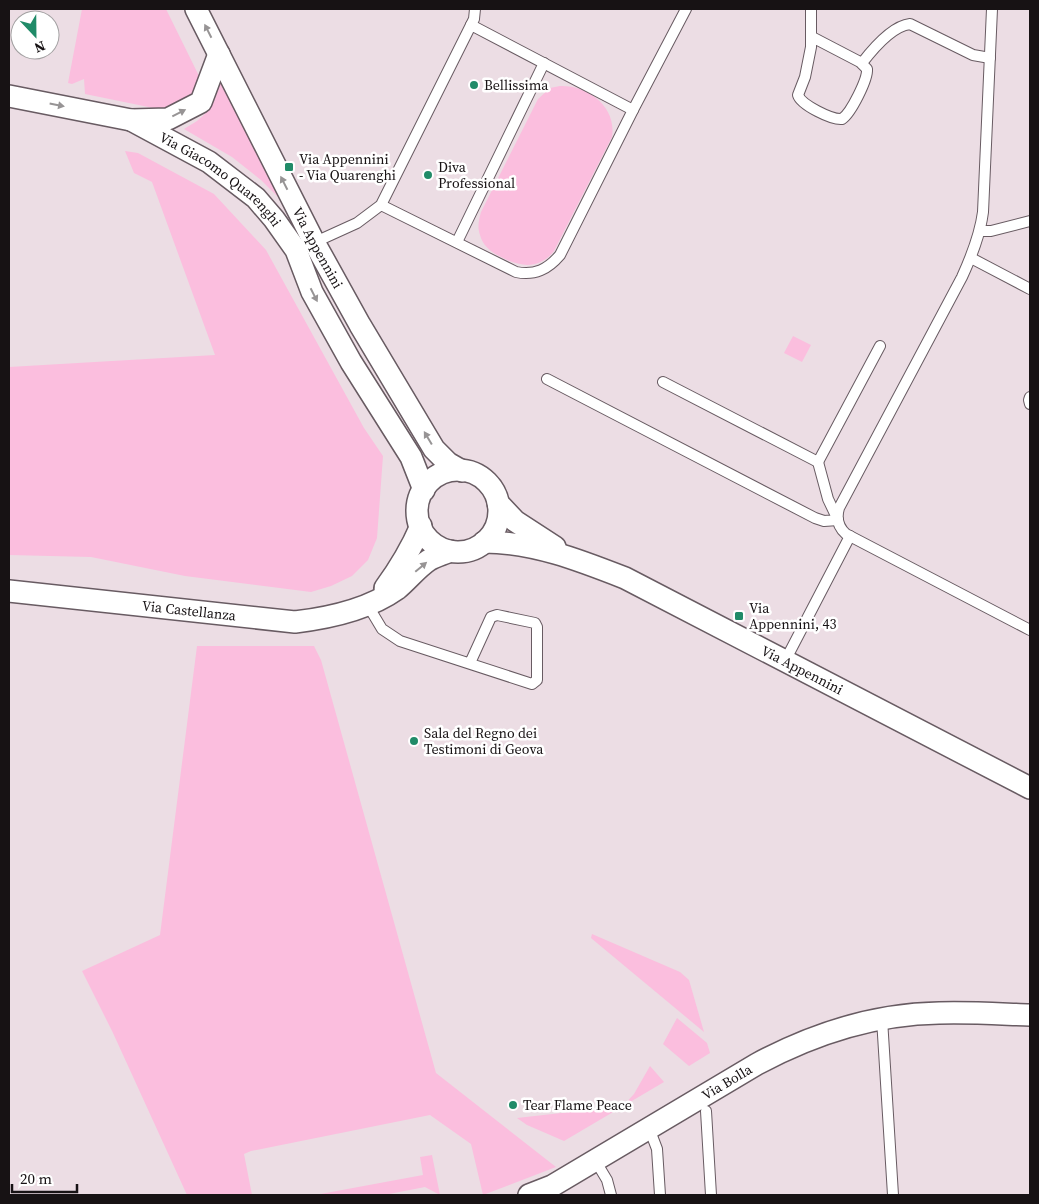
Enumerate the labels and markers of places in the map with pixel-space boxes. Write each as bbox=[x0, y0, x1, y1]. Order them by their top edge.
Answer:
place label: Bellissima bbox=[484, 75, 549, 95]
marker: Bellissima bbox=[468, 79, 480, 91]
place label: Via Appennini - Via Quarenghi bbox=[299, 149, 396, 185]
place label: Diva Professional bbox=[438, 157, 515, 193]
marker: Via Appennini - Via Quarenghi bbox=[283, 161, 295, 173]
marker: Diva Professional bbox=[422, 169, 434, 181]
place label: Via Appennini, 43 bbox=[749, 598, 836, 634]
marker: Via Appennini, 43 bbox=[733, 610, 745, 622]
place label: Sala del Regno dei Testimoni di Geova bbox=[424, 723, 544, 759]
marker: Sala del Regno dei Testimoni di Geova bbox=[408, 735, 420, 747]
place label: Tear Flame Peace bbox=[523, 1095, 632, 1115]
marker: Tear Flame Peace bbox=[507, 1099, 519, 1111]

